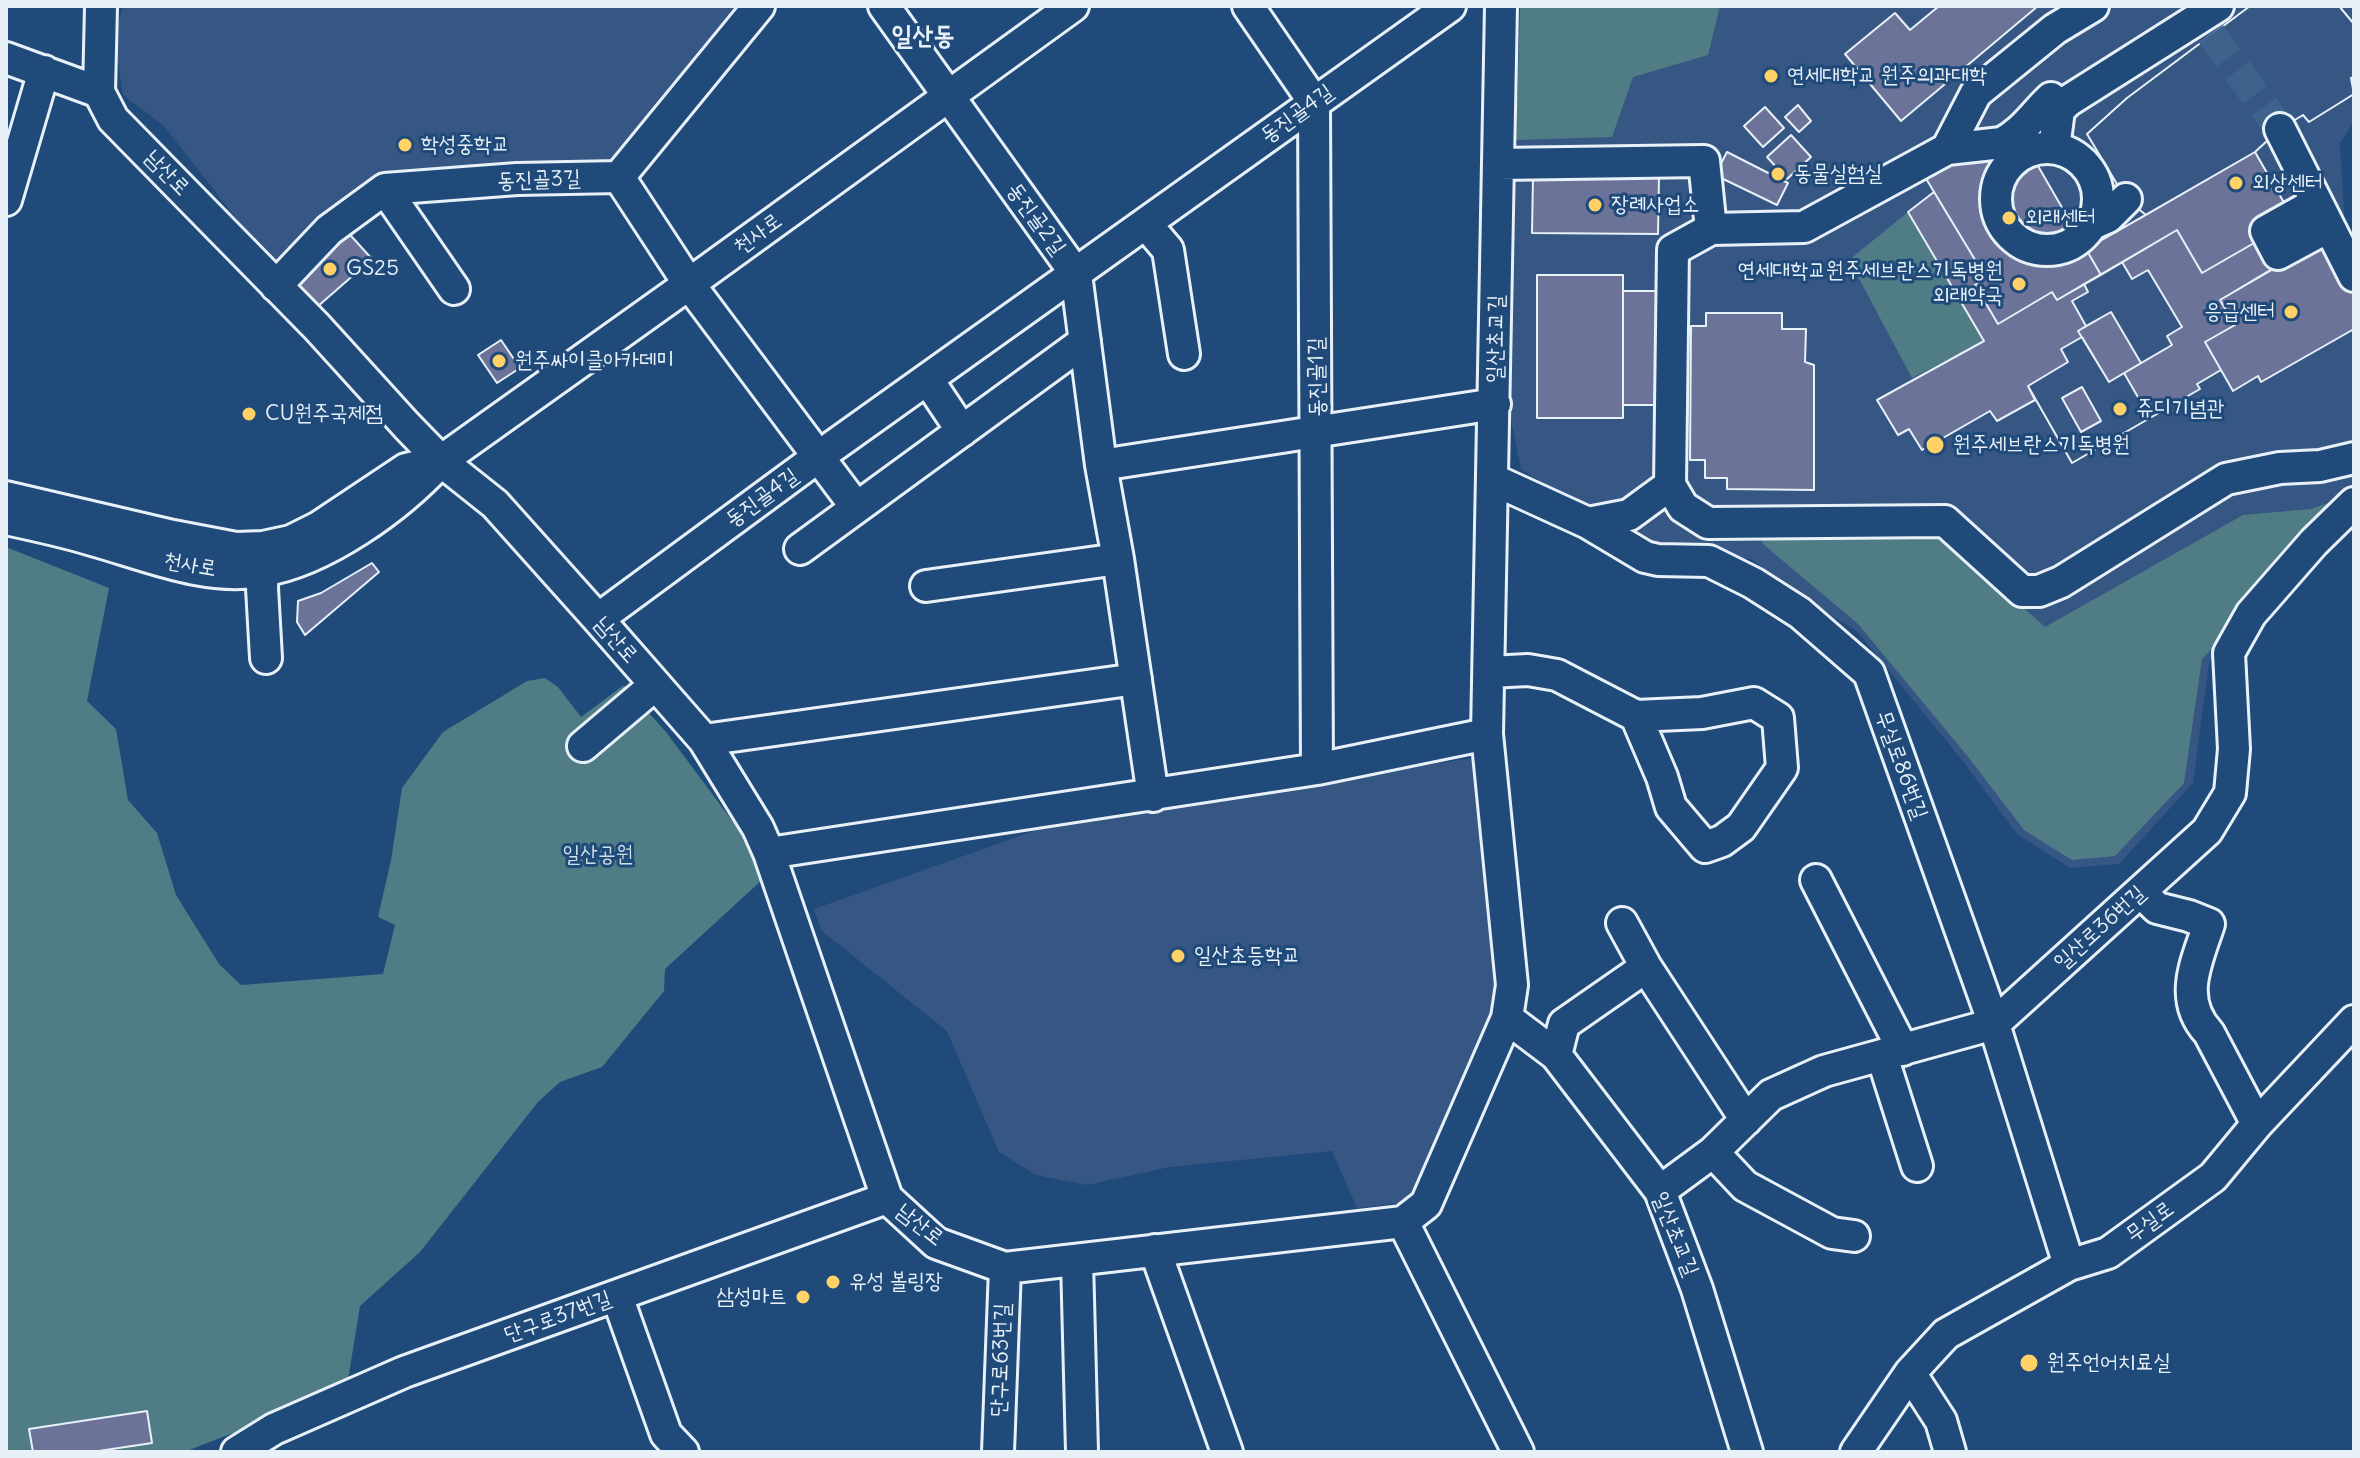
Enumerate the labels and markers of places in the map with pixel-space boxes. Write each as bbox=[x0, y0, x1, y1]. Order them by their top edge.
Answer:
place label: 연세대학교 원주의과대학 bbox=[1787, 63, 1987, 89]
marker: 연세대학교 원주의과대학 bbox=[1762, 67, 1780, 85]
place label: 학성중학교 bbox=[421, 132, 510, 158]
marker: 학성중학교 bbox=[396, 136, 414, 154]
place label: 동물실험실 bbox=[1794, 161, 1883, 187]
marker: 동물실험실 bbox=[1769, 165, 1787, 183]
place label: 외상센터 bbox=[2252, 170, 2323, 196]
marker: 외상센터 bbox=[2227, 174, 2245, 192]
place label: 장례사업소 bbox=[1611, 192, 1700, 218]
marker: 장례사업소 bbox=[1586, 196, 1604, 214]
place label: 외래센터 bbox=[2025, 205, 2096, 231]
marker: 외래센터 bbox=[2000, 209, 2018, 227]
place label: GS25 bbox=[346, 256, 399, 282]
place label: 연세대학교원주세브란스기독병원 외래약국 bbox=[1737, 258, 2003, 310]
marker: GS25 bbox=[321, 260, 339, 278]
marker: 연세대학교원주세브란스기독병원 외래약국 bbox=[2010, 275, 2028, 293]
place label: 응급센터 bbox=[2204, 299, 2275, 325]
marker: 응급센터 bbox=[2282, 303, 2300, 321]
place label: 원주싸이클아카데미 bbox=[515, 348, 674, 374]
marker: 원주싸이클아카데미 bbox=[490, 352, 508, 370]
place label: 쥬디기념관 bbox=[2136, 396, 2225, 422]
marker: 쥬디기념관 bbox=[2111, 400, 2129, 418]
place label: CU원주국제점 bbox=[265, 401, 383, 427]
marker: CU원주국제점 bbox=[240, 405, 258, 423]
place label: 원주세브란스기독병원 bbox=[1953, 432, 2130, 458]
marker: 원주세브란스기독병원 bbox=[1924, 434, 1946, 456]
place label: 일산초등학교 bbox=[1194, 943, 1300, 969]
marker: 일산초등학교 bbox=[1169, 947, 1187, 965]
place label: 유성 볼링장 bbox=[849, 1269, 943, 1295]
marker: 유성 볼링장 bbox=[824, 1273, 842, 1291]
place label: 삼성마트 bbox=[716, 1284, 787, 1310]
marker: 삼성마트 bbox=[794, 1288, 812, 1306]
place label: 원주언어치료실 bbox=[2047, 1350, 2171, 1376]
marker: 원주언어치료실 bbox=[2018, 1352, 2040, 1374]

